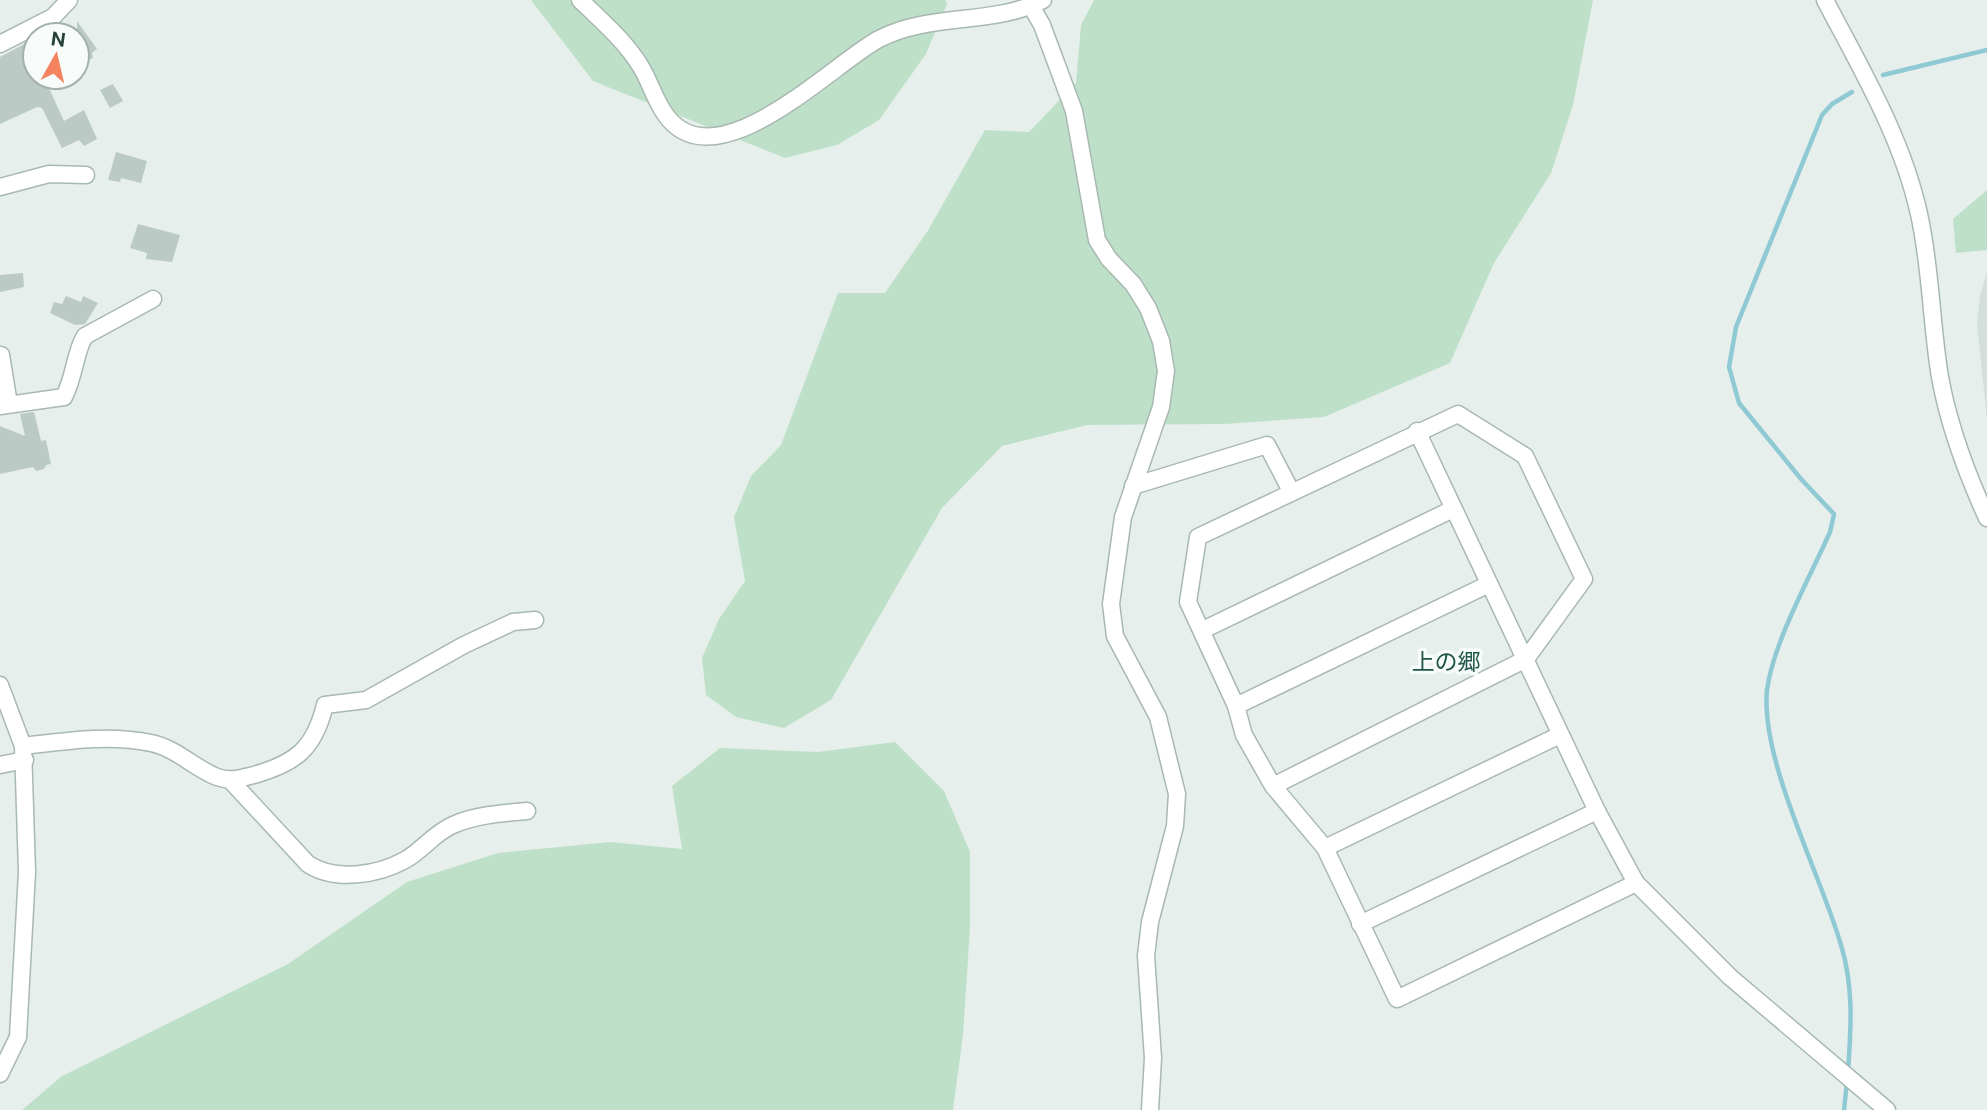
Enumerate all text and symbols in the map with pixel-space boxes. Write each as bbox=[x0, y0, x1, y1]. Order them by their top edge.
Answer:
north arrow bbox=[21, 21, 91, 91]
text: N bbox=[49, 27, 67, 51]
district label: 上の郷 bbox=[1412, 648, 1481, 675]

